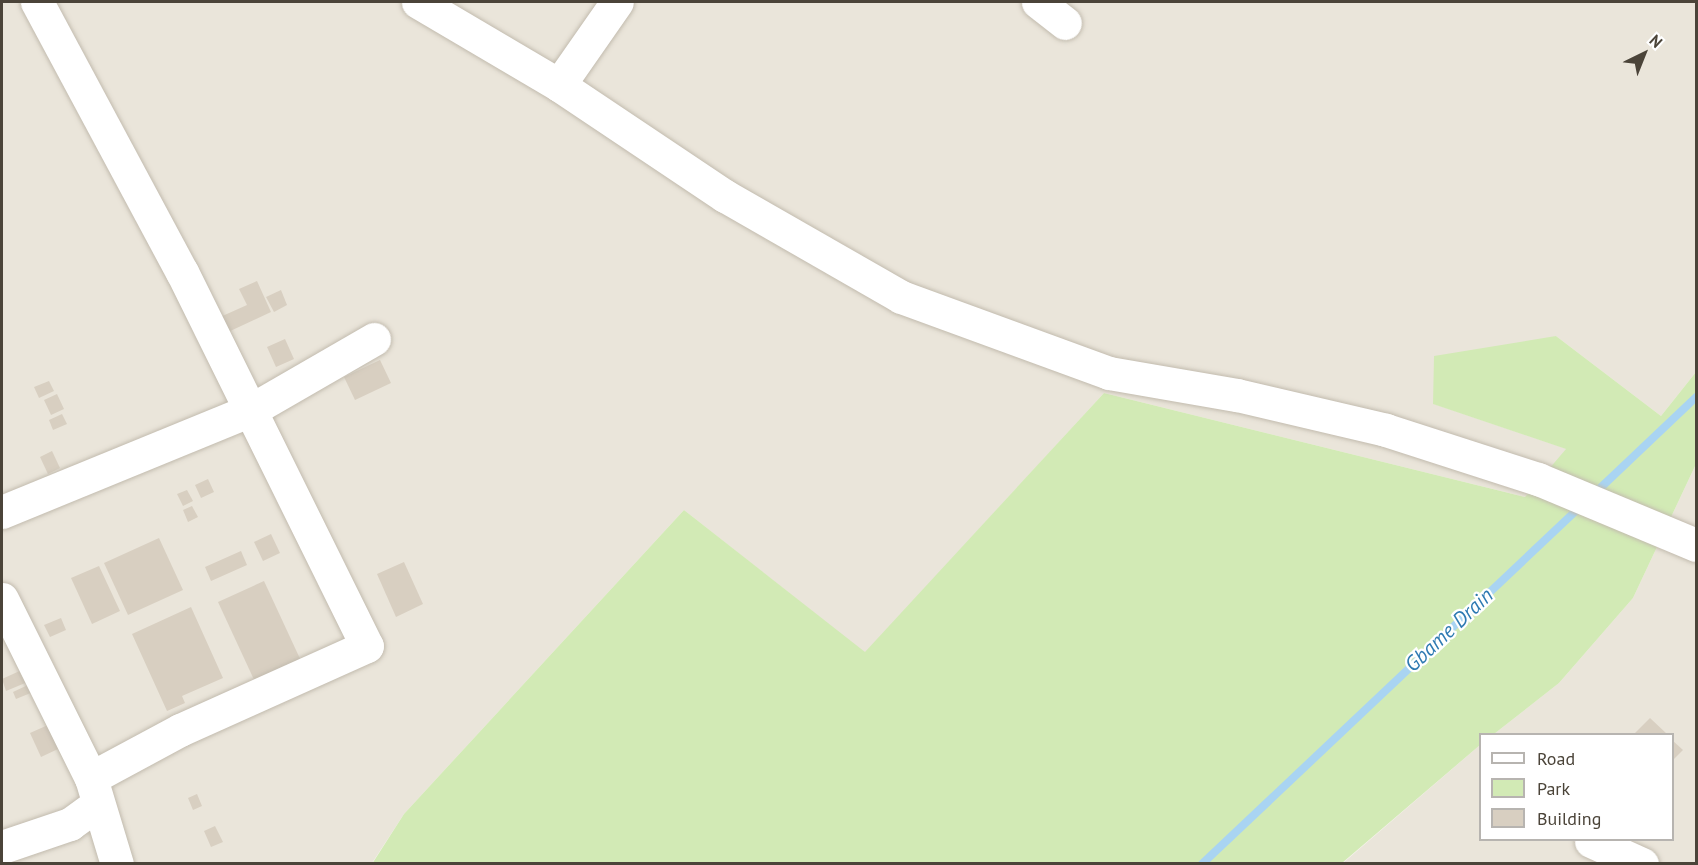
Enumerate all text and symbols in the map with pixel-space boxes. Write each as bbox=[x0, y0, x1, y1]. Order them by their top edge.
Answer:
north arrow bbox=[1614, 24, 1674, 84]
text: N bbox=[1646, 30, 1667, 52]
water label: Gbame Drain bbox=[1400, 583, 1498, 677]
legend bbox=[1479, 733, 1674, 841]
text: Road bbox=[1537, 747, 1575, 770]
text: Park bbox=[1537, 777, 1570, 800]
text: Building bbox=[1537, 807, 1601, 830]

